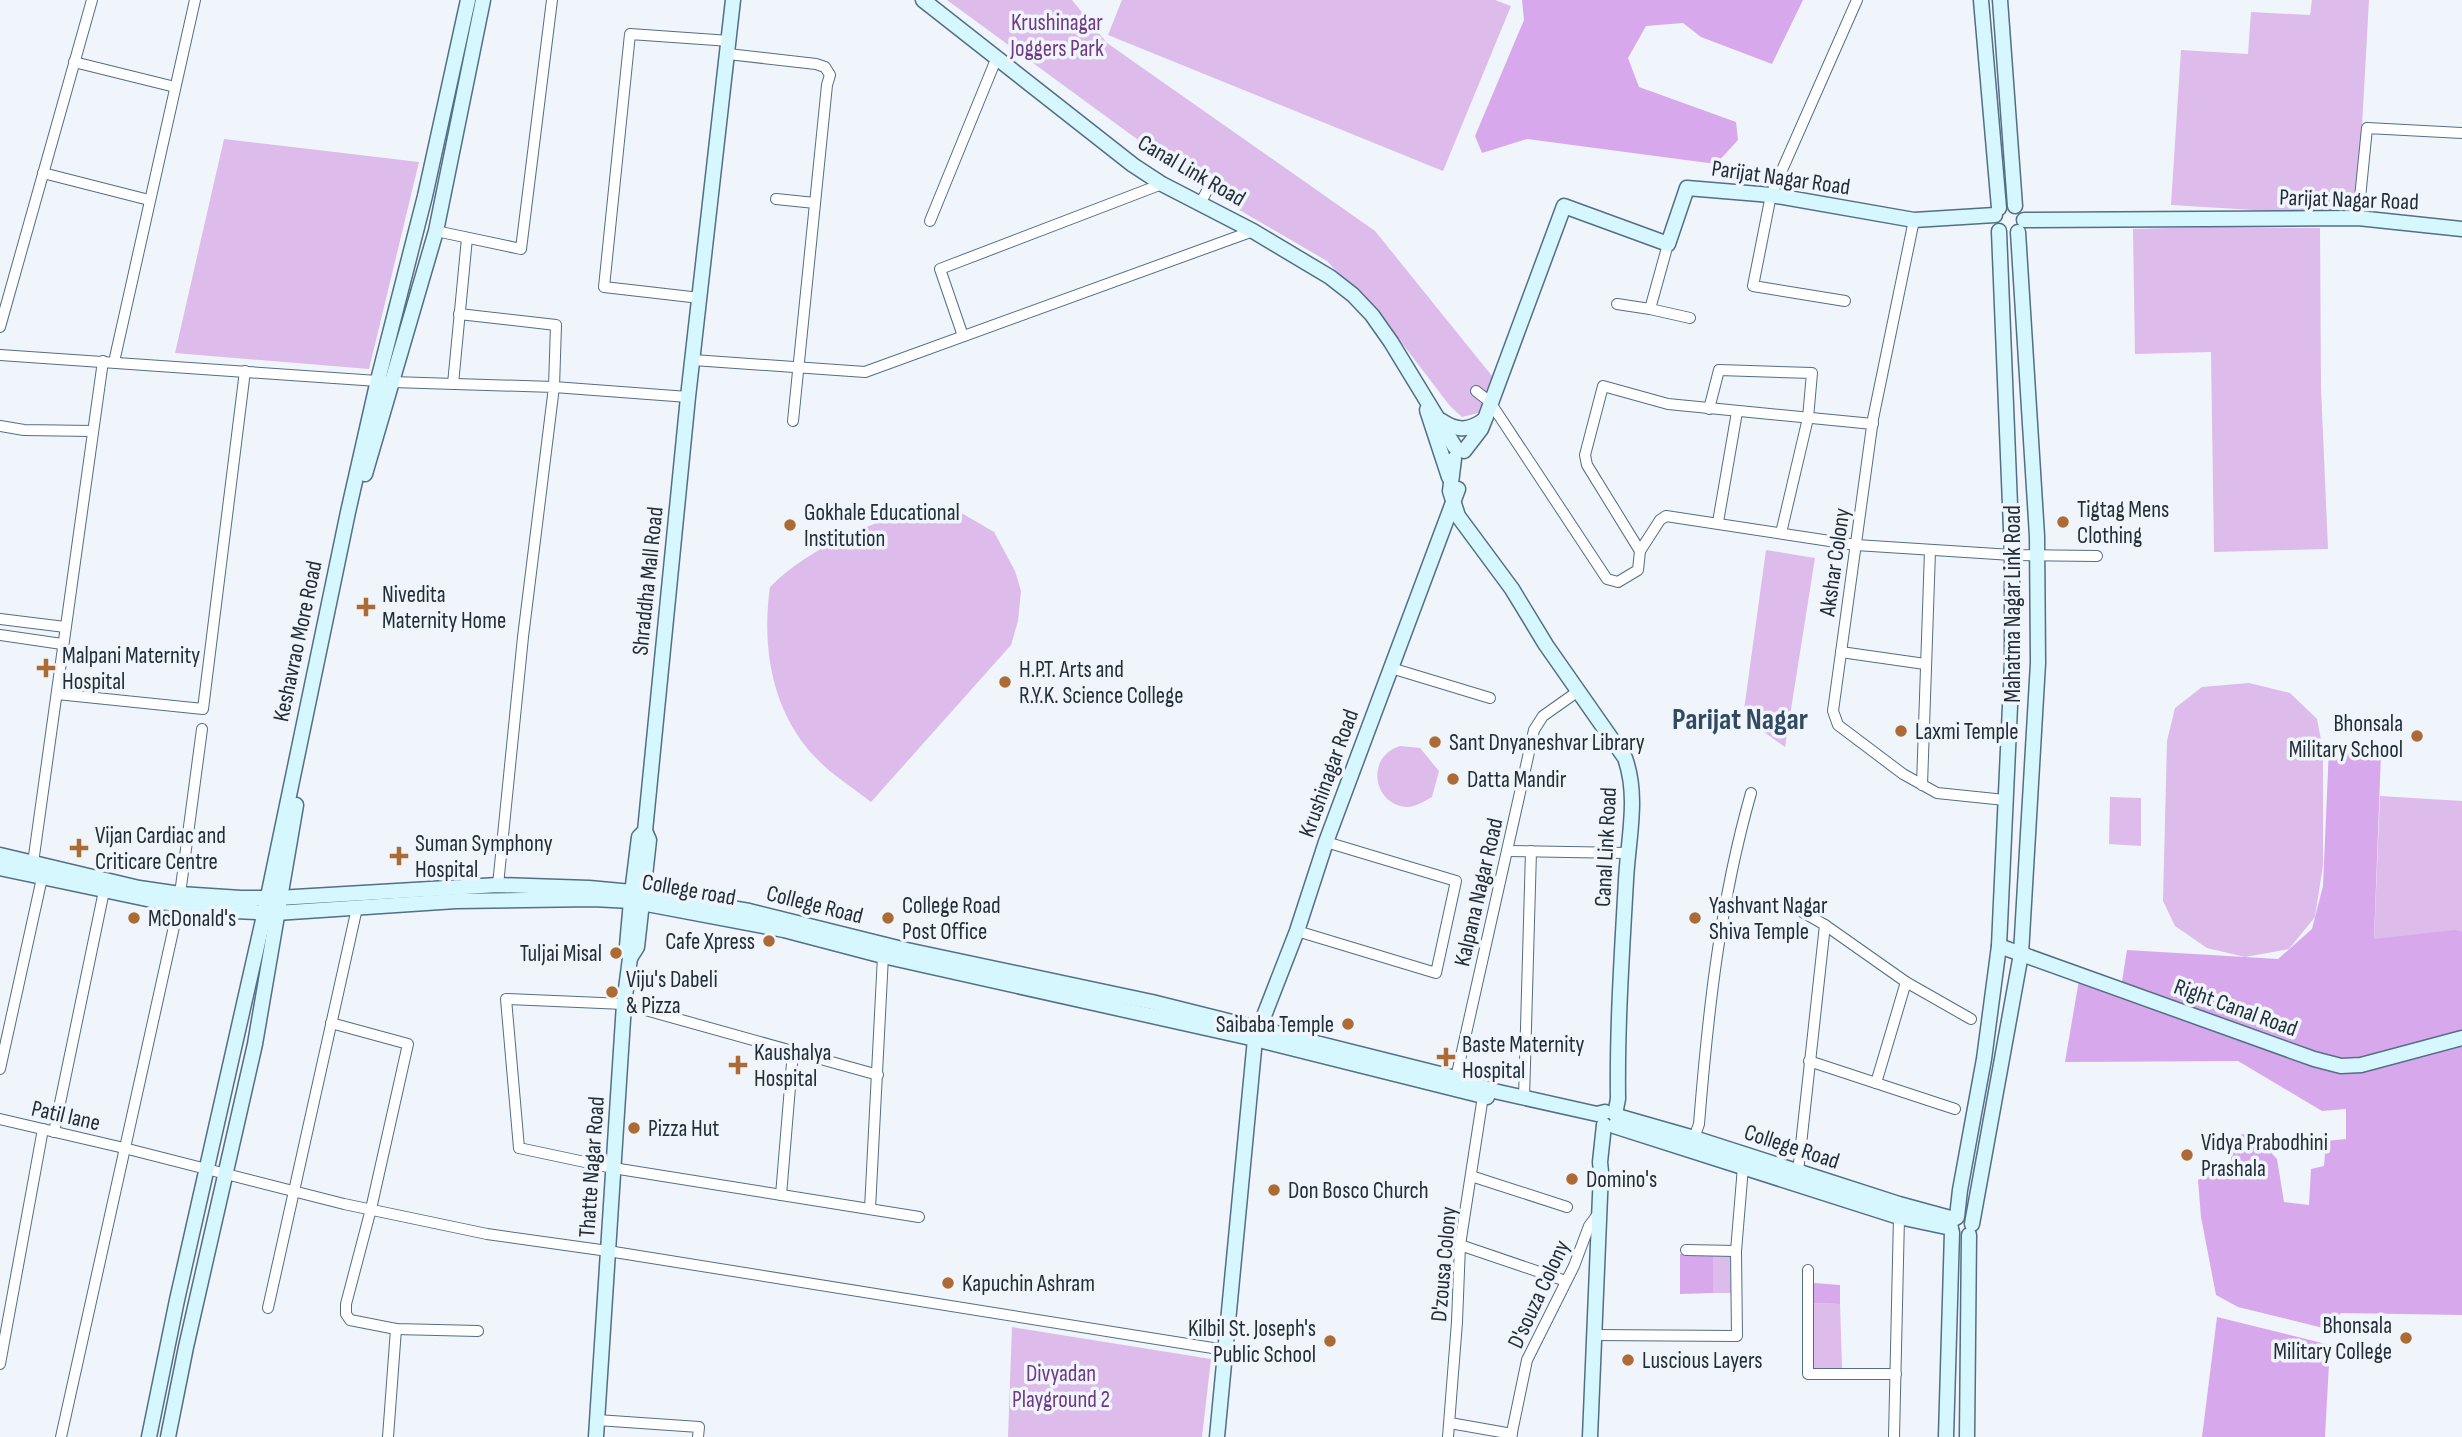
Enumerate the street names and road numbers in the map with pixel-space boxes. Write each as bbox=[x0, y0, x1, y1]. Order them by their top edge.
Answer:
street label: Canal Link Road bbox=[1133, 129, 1250, 213]
street label: Parijat Nagar Road bbox=[1710, 154, 1852, 202]
street label: Parijat Nagar Road bbox=[2279, 184, 2419, 216]
street label: Shraddha Mall Road bbox=[626, 505, 670, 657]
street label: Mahatma Nagar Link Road bbox=[1999, 505, 2027, 703]
street label: Akshar Colony bbox=[1813, 506, 1856, 619]
street label: Keshavrao More Road bbox=[267, 558, 329, 724]
street label: Krushinagar Road bbox=[1293, 706, 1365, 841]
street label: Canal Link Road bbox=[1589, 787, 1623, 908]
street label: Kalpana Nagar Road bbox=[1448, 815, 1510, 969]
street label: College road bbox=[640, 868, 738, 912]
street label: College Road bbox=[764, 879, 866, 930]
street label: Right Canal Road bbox=[2170, 973, 2301, 1043]
street label: Patil lane bbox=[29, 1094, 103, 1137]
street label: Thatte Nagar Road bbox=[573, 1096, 611, 1239]
street label: College Road bbox=[1740, 1118, 1843, 1176]
street label: D'zousa Colony bbox=[1425, 1205, 1463, 1323]
street label: D'souza Colony bbox=[1502, 1236, 1576, 1353]

